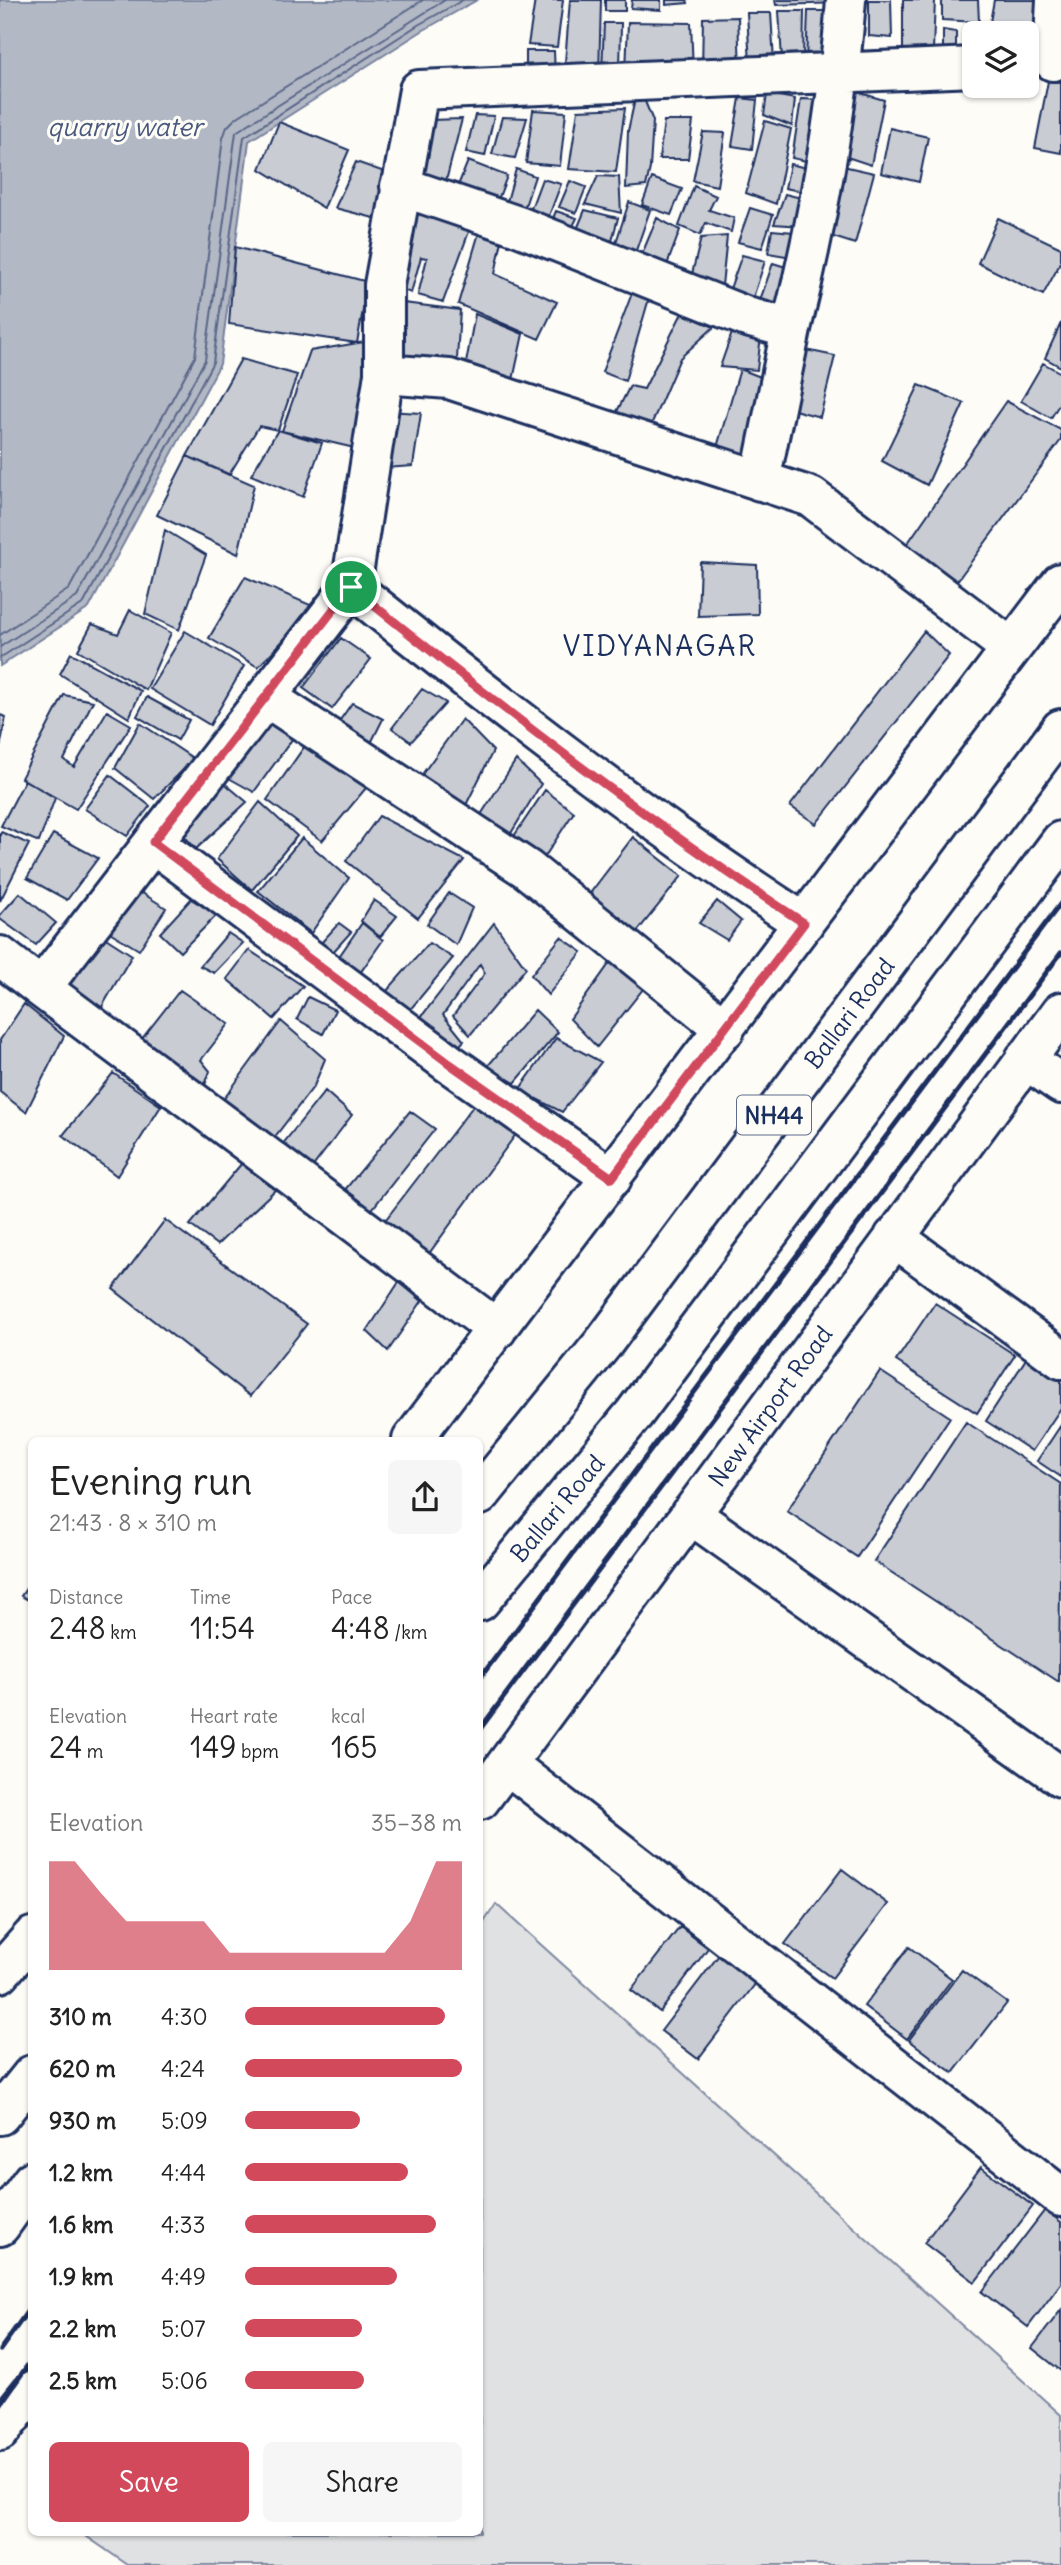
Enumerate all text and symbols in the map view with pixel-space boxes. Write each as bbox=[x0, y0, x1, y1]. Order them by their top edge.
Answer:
map controls bbox=[962, 21, 1039, 98]
button: layers bbox=[962, 21, 1039, 98]
water label: quarry water bbox=[48, 110, 206, 143]
pin bbox=[321, 557, 381, 617]
icon: arrive bbox=[332, 568, 370, 606]
district label: VIDYANAGAR bbox=[563, 628, 757, 664]
street label: Ballari Road bbox=[798, 952, 900, 1074]
road number: NH44 bbox=[737, 1096, 811, 1134]
street label: New Airport Road bbox=[702, 1320, 838, 1492]
street label: Ballari Road bbox=[503, 1448, 611, 1568]
text: Evening run bbox=[49, 1458, 252, 1505]
button: share bbox=[388, 1460, 462, 1534]
text: 21:43 · 8 × 310 m bbox=[49, 1508, 217, 1537]
text: Distance bbox=[49, 1585, 123, 1609]
text: Time bbox=[190, 1585, 231, 1609]
text: Pace bbox=[331, 1585, 372, 1609]
text: 2.48 bbox=[49, 1609, 106, 1647]
text: 11:54 bbox=[190, 1609, 255, 1647]
text: 4:48 bbox=[331, 1609, 390, 1647]
text: km bbox=[106, 1620, 137, 1644]
text: /km bbox=[390, 1620, 428, 1644]
text: Elevation bbox=[49, 1704, 127, 1728]
text: Heart rate bbox=[190, 1704, 278, 1728]
text: kcal bbox=[331, 1704, 365, 1728]
text: 24 bbox=[49, 1728, 82, 1766]
text: 149 bbox=[190, 1728, 237, 1766]
text: 165 bbox=[331, 1728, 377, 1766]
text: m bbox=[82, 1739, 104, 1763]
text: bpm bbox=[237, 1739, 279, 1763]
text: Elevation bbox=[49, 1808, 143, 1837]
text: 35–38 m bbox=[371, 1808, 462, 1837]
text: 310 m bbox=[49, 2002, 112, 2031]
text: 4:30 bbox=[161, 2002, 208, 2031]
text: 620 m bbox=[49, 2054, 116, 2083]
text: 4:24 bbox=[161, 2054, 205, 2083]
text: 930 m bbox=[49, 2106, 116, 2135]
text: 5:09 bbox=[161, 2106, 208, 2135]
text: 1.2 km bbox=[49, 2158, 113, 2187]
text: 4:44 bbox=[161, 2158, 206, 2187]
text: 1.6 km bbox=[49, 2210, 114, 2239]
text: 4:33 bbox=[161, 2210, 206, 2239]
text: 1.9 km bbox=[49, 2262, 114, 2291]
text: 4:49 bbox=[161, 2262, 206, 2291]
text: 2.2 km bbox=[49, 2314, 116, 2343]
text: 5:07 bbox=[161, 2314, 206, 2343]
text: 2.5 km bbox=[49, 2366, 117, 2395]
text: 5:06 bbox=[161, 2366, 208, 2395]
button: Save bbox=[49, 2442, 249, 2522]
button: Share bbox=[263, 2442, 462, 2522]

